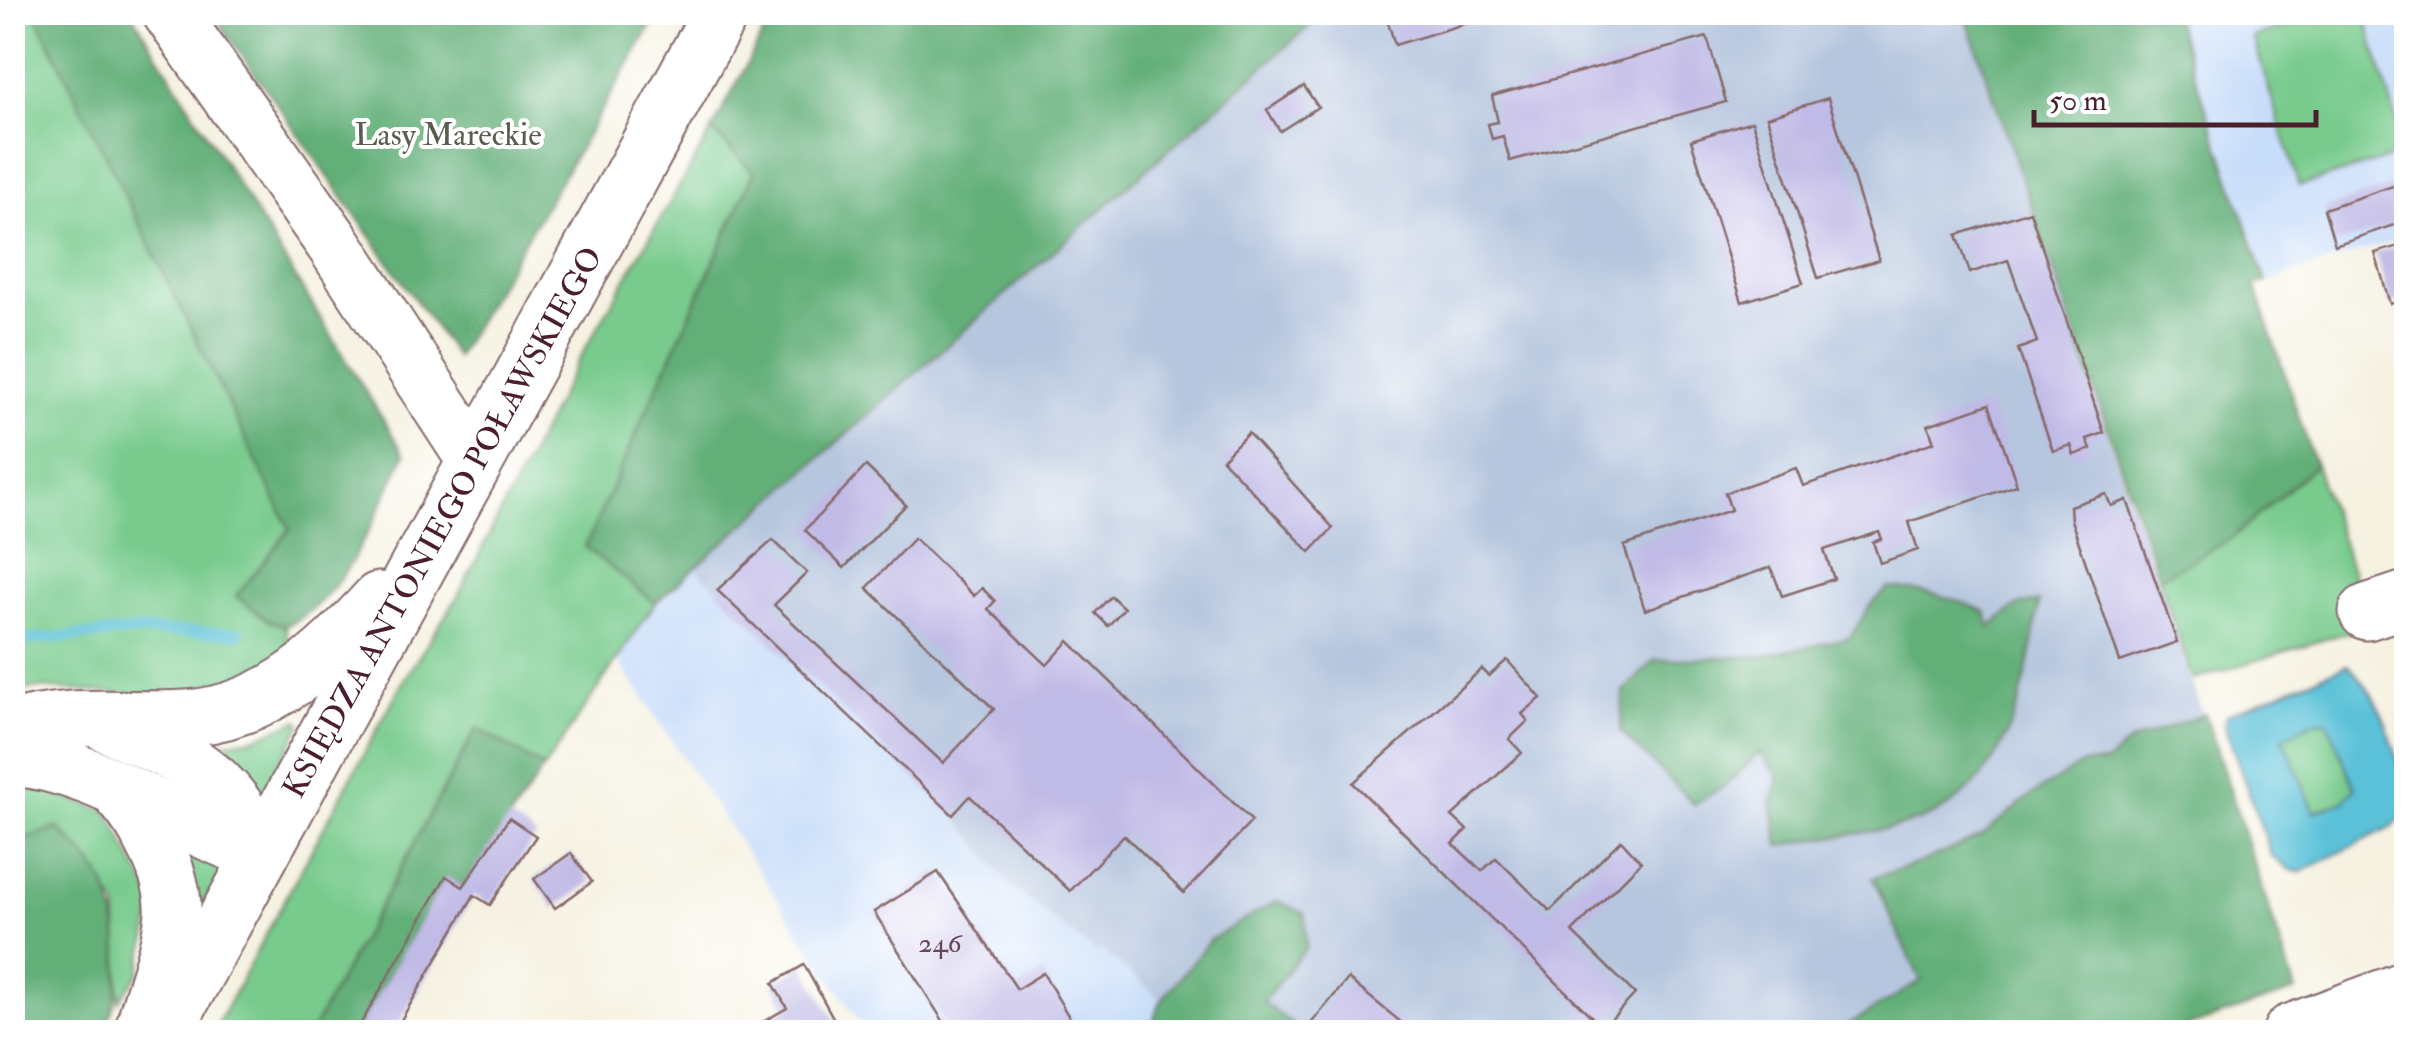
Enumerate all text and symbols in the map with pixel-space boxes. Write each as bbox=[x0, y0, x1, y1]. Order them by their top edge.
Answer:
scale bar bbox=[2034, 65, 2316, 127]
text: 50 m bbox=[2049, 82, 2107, 119]
park label: Lasy Mareckie bbox=[354, 115, 542, 155]
street label: KSIĘDZA ANTONIEGO POŁAWSKIEGO bbox=[274, 240, 612, 805]
house number: 246 bbox=[918, 926, 964, 961]

